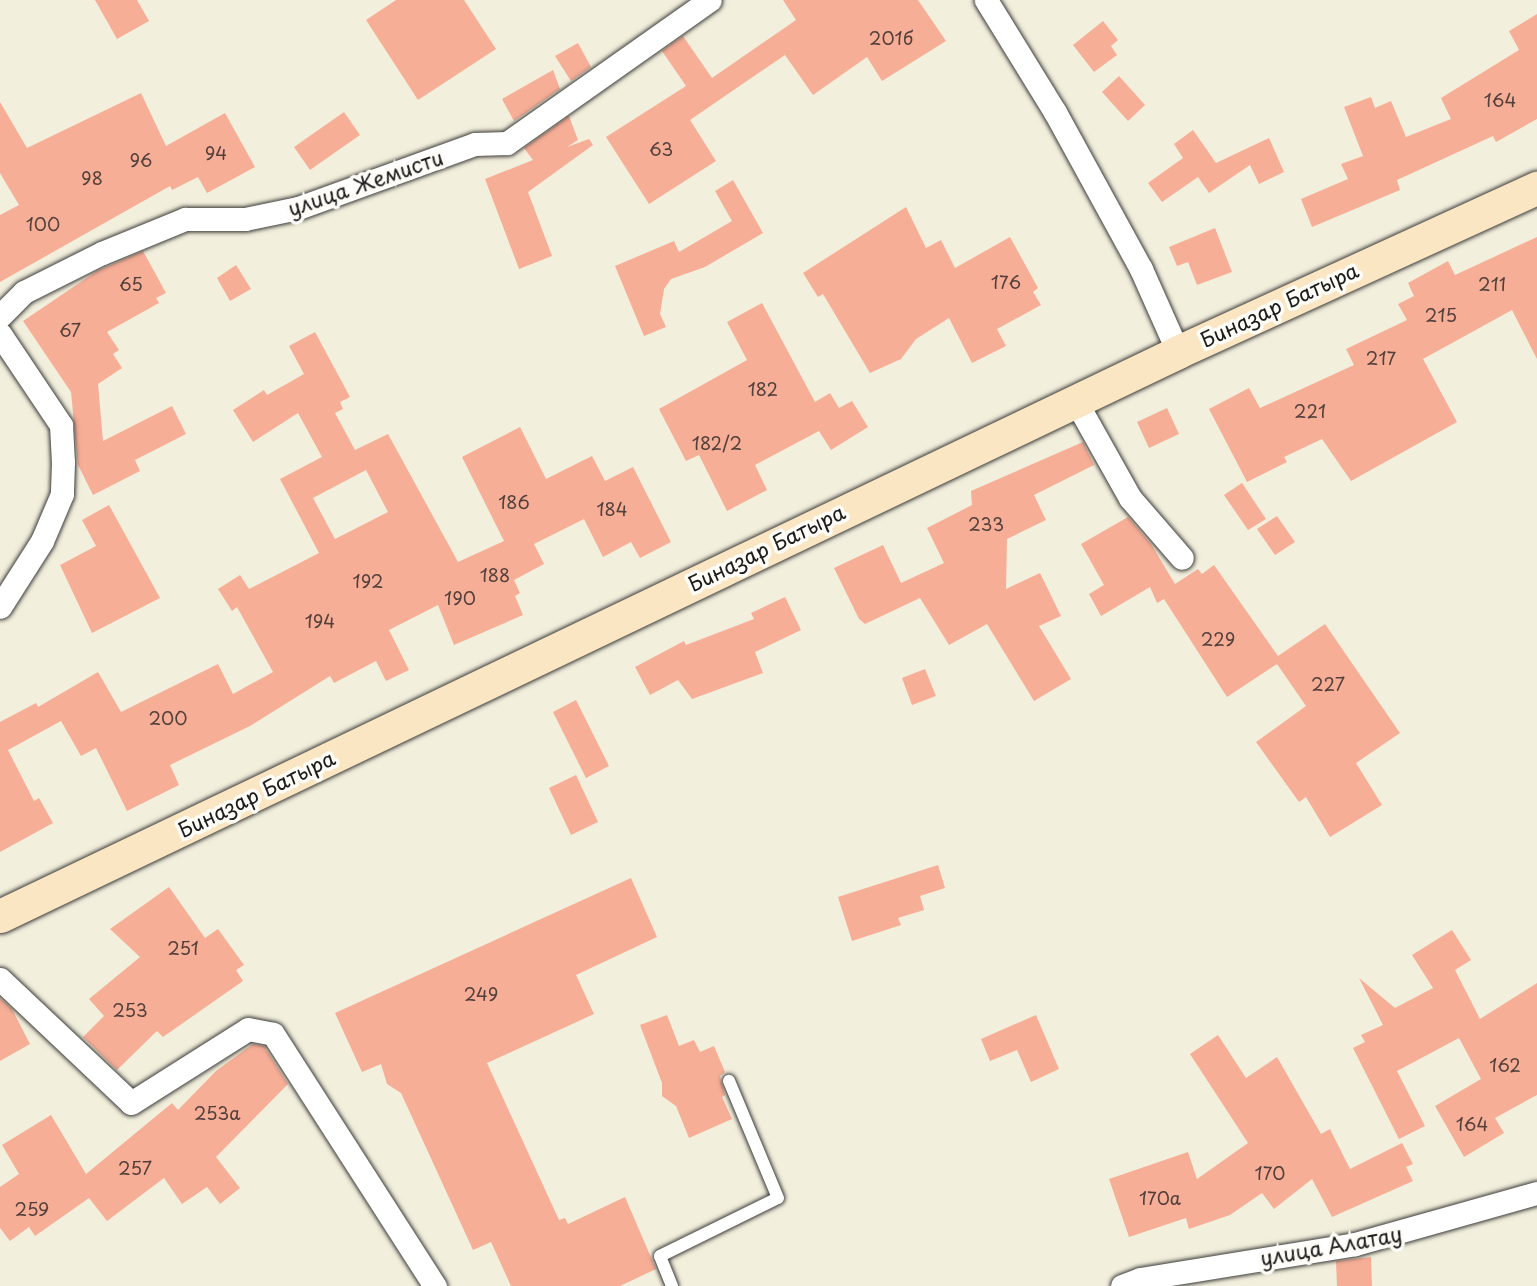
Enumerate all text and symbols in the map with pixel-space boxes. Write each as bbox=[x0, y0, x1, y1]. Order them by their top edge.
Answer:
house number: 201б bbox=[869, 27, 913, 49]
house number: 164 bbox=[1484, 89, 1516, 111]
house number: 63 bbox=[649, 138, 673, 160]
house number: 94 bbox=[205, 142, 227, 164]
street label: улица Жемисти bbox=[284, 143, 446, 221]
house number: 96 bbox=[130, 149, 152, 171]
house number: 98 bbox=[81, 167, 103, 189]
house number: 100 bbox=[26, 213, 60, 235]
street label: Биназар Батыра bbox=[1196, 256, 1362, 352]
house number: 176 bbox=[991, 271, 1021, 293]
house number: 65 bbox=[119, 273, 143, 295]
house number: 211 bbox=[1478, 273, 1506, 295]
house number: 215 bbox=[1425, 304, 1457, 326]
house number: 67 bbox=[59, 319, 81, 341]
house number: 217 bbox=[1366, 347, 1396, 369]
house number: 182 bbox=[748, 378, 778, 400]
house number: 221 bbox=[1294, 400, 1326, 422]
house number: 182/2 bbox=[692, 432, 742, 454]
house number: 186 bbox=[498, 491, 530, 513]
house number: 184 bbox=[596, 498, 628, 520]
street label: Биназар Батыра bbox=[683, 498, 849, 596]
house number: 233 bbox=[968, 513, 1004, 535]
house number: 188 bbox=[480, 564, 510, 586]
house number: 192 bbox=[353, 570, 383, 592]
house number: 190 bbox=[444, 587, 476, 609]
house number: 194 bbox=[305, 610, 335, 632]
house number: 229 bbox=[1201, 628, 1235, 650]
house number: 227 bbox=[1311, 673, 1345, 695]
house number: 200 bbox=[149, 707, 187, 729]
street label: Биназар Батыра bbox=[173, 744, 339, 842]
house number: 251 bbox=[167, 937, 199, 959]
house number: 249 bbox=[464, 983, 498, 1005]
house number: 253 bbox=[112, 999, 148, 1021]
house number: 162 bbox=[1489, 1054, 1521, 1076]
house number: 253а bbox=[194, 1102, 240, 1124]
house number: 164 bbox=[1456, 1113, 1488, 1135]
house number: 257 bbox=[118, 1157, 152, 1179]
house number: 170 bbox=[1255, 1162, 1285, 1184]
house number: 170а bbox=[1139, 1187, 1181, 1209]
house number: 259 bbox=[15, 1198, 49, 1220]
street label: улица Алатау bbox=[1257, 1220, 1405, 1270]

